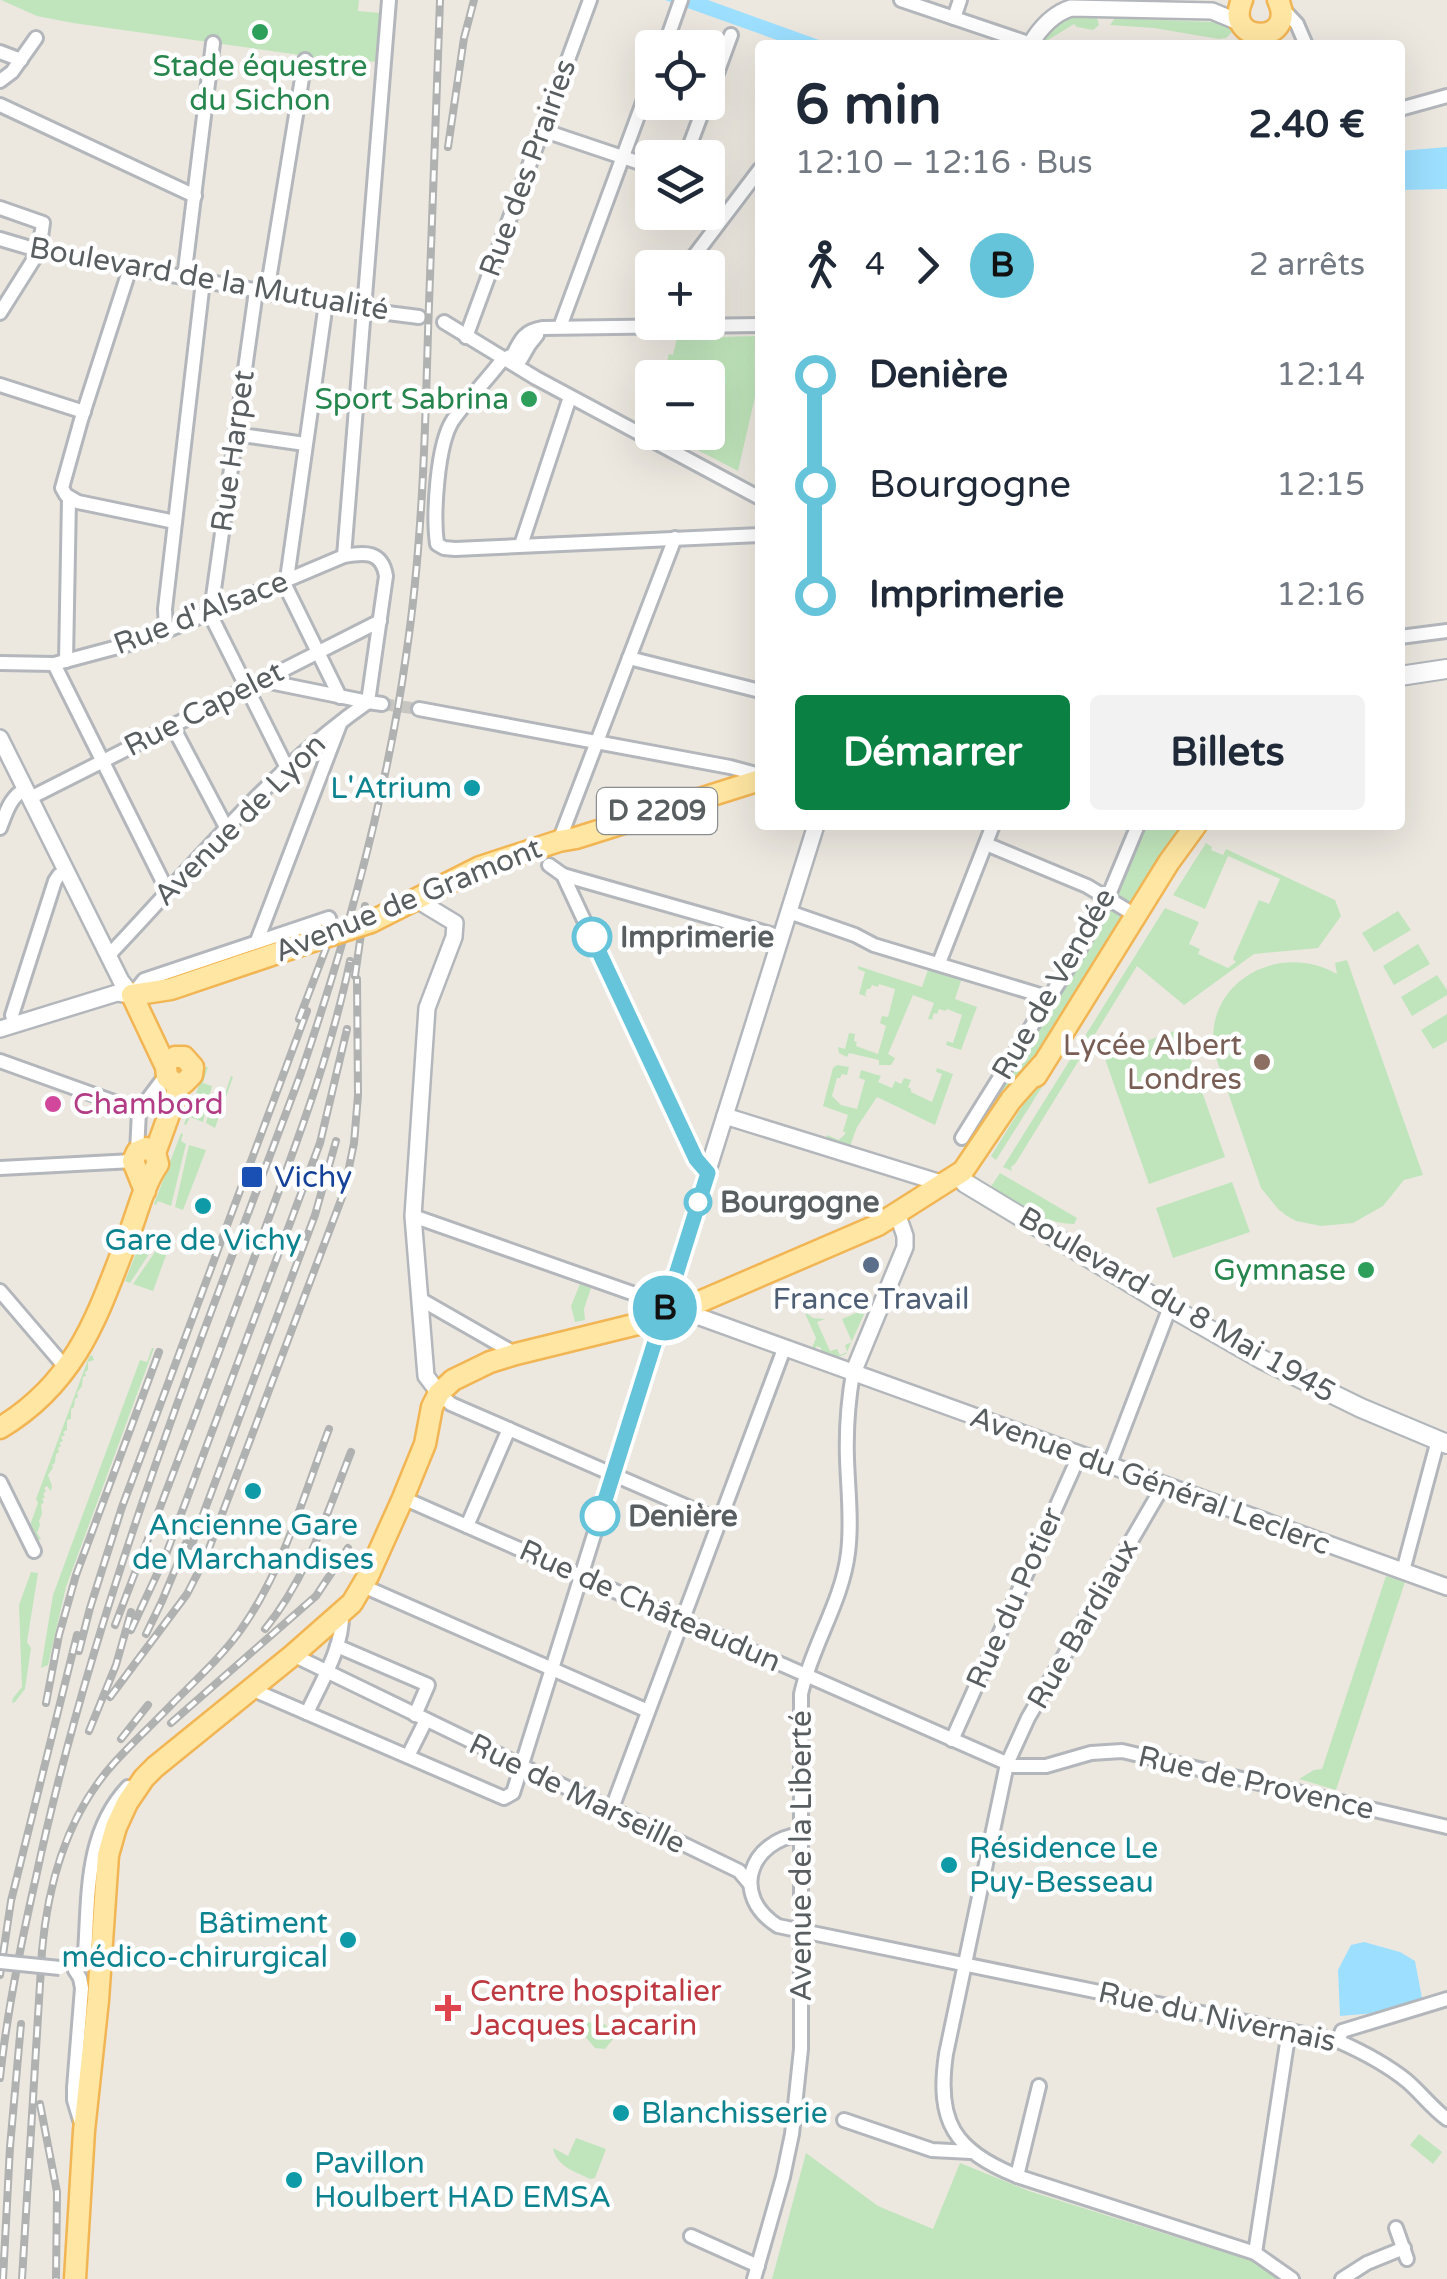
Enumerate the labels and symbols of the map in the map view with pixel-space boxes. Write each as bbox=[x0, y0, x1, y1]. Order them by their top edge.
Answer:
marker: Stade équestre du Sichon bbox=[249, 21, 271, 43]
place label: Stade équestre du Sichon bbox=[153, 48, 367, 119]
street label: Rue des Prairies bbox=[472, 54, 584, 282]
street label: Boulevard de la Mutualité bbox=[26, 229, 392, 329]
street label: Rue Harpet bbox=[203, 368, 263, 534]
place label: Sport Sabrina bbox=[314, 381, 509, 418]
marker: Sport Sabrina bbox=[518, 388, 540, 410]
street label: Rue d'Alsace bbox=[109, 563, 293, 663]
street label: Rue Capelet bbox=[118, 653, 290, 765]
street label: Avenue de Lyon bbox=[146, 726, 334, 914]
place label: L'Atrium bbox=[330, 770, 452, 807]
marker: L'Atrium bbox=[461, 777, 483, 799]
road number: D 2209 bbox=[597, 788, 717, 834]
street label: Avenue de Gramont bbox=[269, 829, 547, 971]
street label: Rue de Vendée bbox=[984, 881, 1124, 1087]
marker: Imprimerie bbox=[573, 918, 611, 956]
place label: Imprimerie bbox=[620, 919, 774, 956]
place label: Lycée Albert Londres bbox=[1063, 1027, 1242, 1098]
marker: Lycée Albert Londres bbox=[1251, 1051, 1273, 1073]
place label: Chambord bbox=[73, 1086, 224, 1123]
marker: Chambord bbox=[42, 1093, 64, 1115]
place label: Vichy bbox=[274, 1159, 352, 1196]
marker: Vichy bbox=[239, 1164, 265, 1190]
place label: Bourgogne bbox=[720, 1184, 880, 1221]
marker: Bourgogne bbox=[685, 1189, 711, 1215]
marker: Gare de Vichy bbox=[192, 1195, 214, 1217]
street label: Boulevard du 8 Mai 1945 bbox=[1012, 1199, 1342, 1411]
place label: Gare de Vichy bbox=[104, 1222, 302, 1259]
place label: Gymnase bbox=[1213, 1252, 1346, 1289]
marker: France Travail bbox=[860, 1254, 882, 1276]
marker: Gymnase bbox=[1355, 1259, 1377, 1281]
line badge: B bbox=[632, 1276, 698, 1340]
place label: France Travail bbox=[773, 1281, 969, 1318]
street label: Avenue du Général Leclerc bbox=[965, 1399, 1335, 1563]
marker: Ancienne Gare de Marchandises bbox=[242, 1480, 264, 1502]
marker: Denière bbox=[581, 1497, 619, 1535]
place label: Denière bbox=[628, 1498, 738, 1535]
street label: Rue du Potier bbox=[959, 1501, 1072, 1694]
place label: Ancienne Gare de Marchandises bbox=[132, 1507, 374, 1578]
street label: Rue de Châteaudun bbox=[513, 1532, 787, 1680]
street label: Rue Bardiaux bbox=[1019, 1532, 1147, 1716]
street label: Avenue de la Liberté bbox=[783, 1710, 820, 2002]
street label: Rue de Marseille bbox=[463, 1726, 691, 1862]
street label: Rue de Provence bbox=[1134, 1738, 1378, 1828]
place label: Résidence Le Puy-Besseau bbox=[969, 1830, 1158, 1901]
marker: Résidence Le Puy-Besseau bbox=[938, 1854, 960, 1876]
place label: Bâtiment médico-chirurgical bbox=[61, 1905, 328, 1976]
marker: Bâtiment médico-chirurgical bbox=[337, 1929, 359, 1951]
place label: Centre hospitalier Jacques Lacarin bbox=[470, 1973, 722, 2044]
street label: Rue du Nivernais bbox=[1095, 1974, 1339, 2060]
marker: Centre hospitalier Jacques Lacarin bbox=[435, 1995, 461, 2021]
place label: Blanchisserie bbox=[641, 2095, 828, 2132]
marker: Blanchisserie bbox=[610, 2102, 632, 2124]
place label: Pavillon Houlbert HAD EMSA bbox=[314, 2145, 611, 2216]
marker: Pavillon Houlbert HAD EMSA bbox=[283, 2169, 305, 2191]

